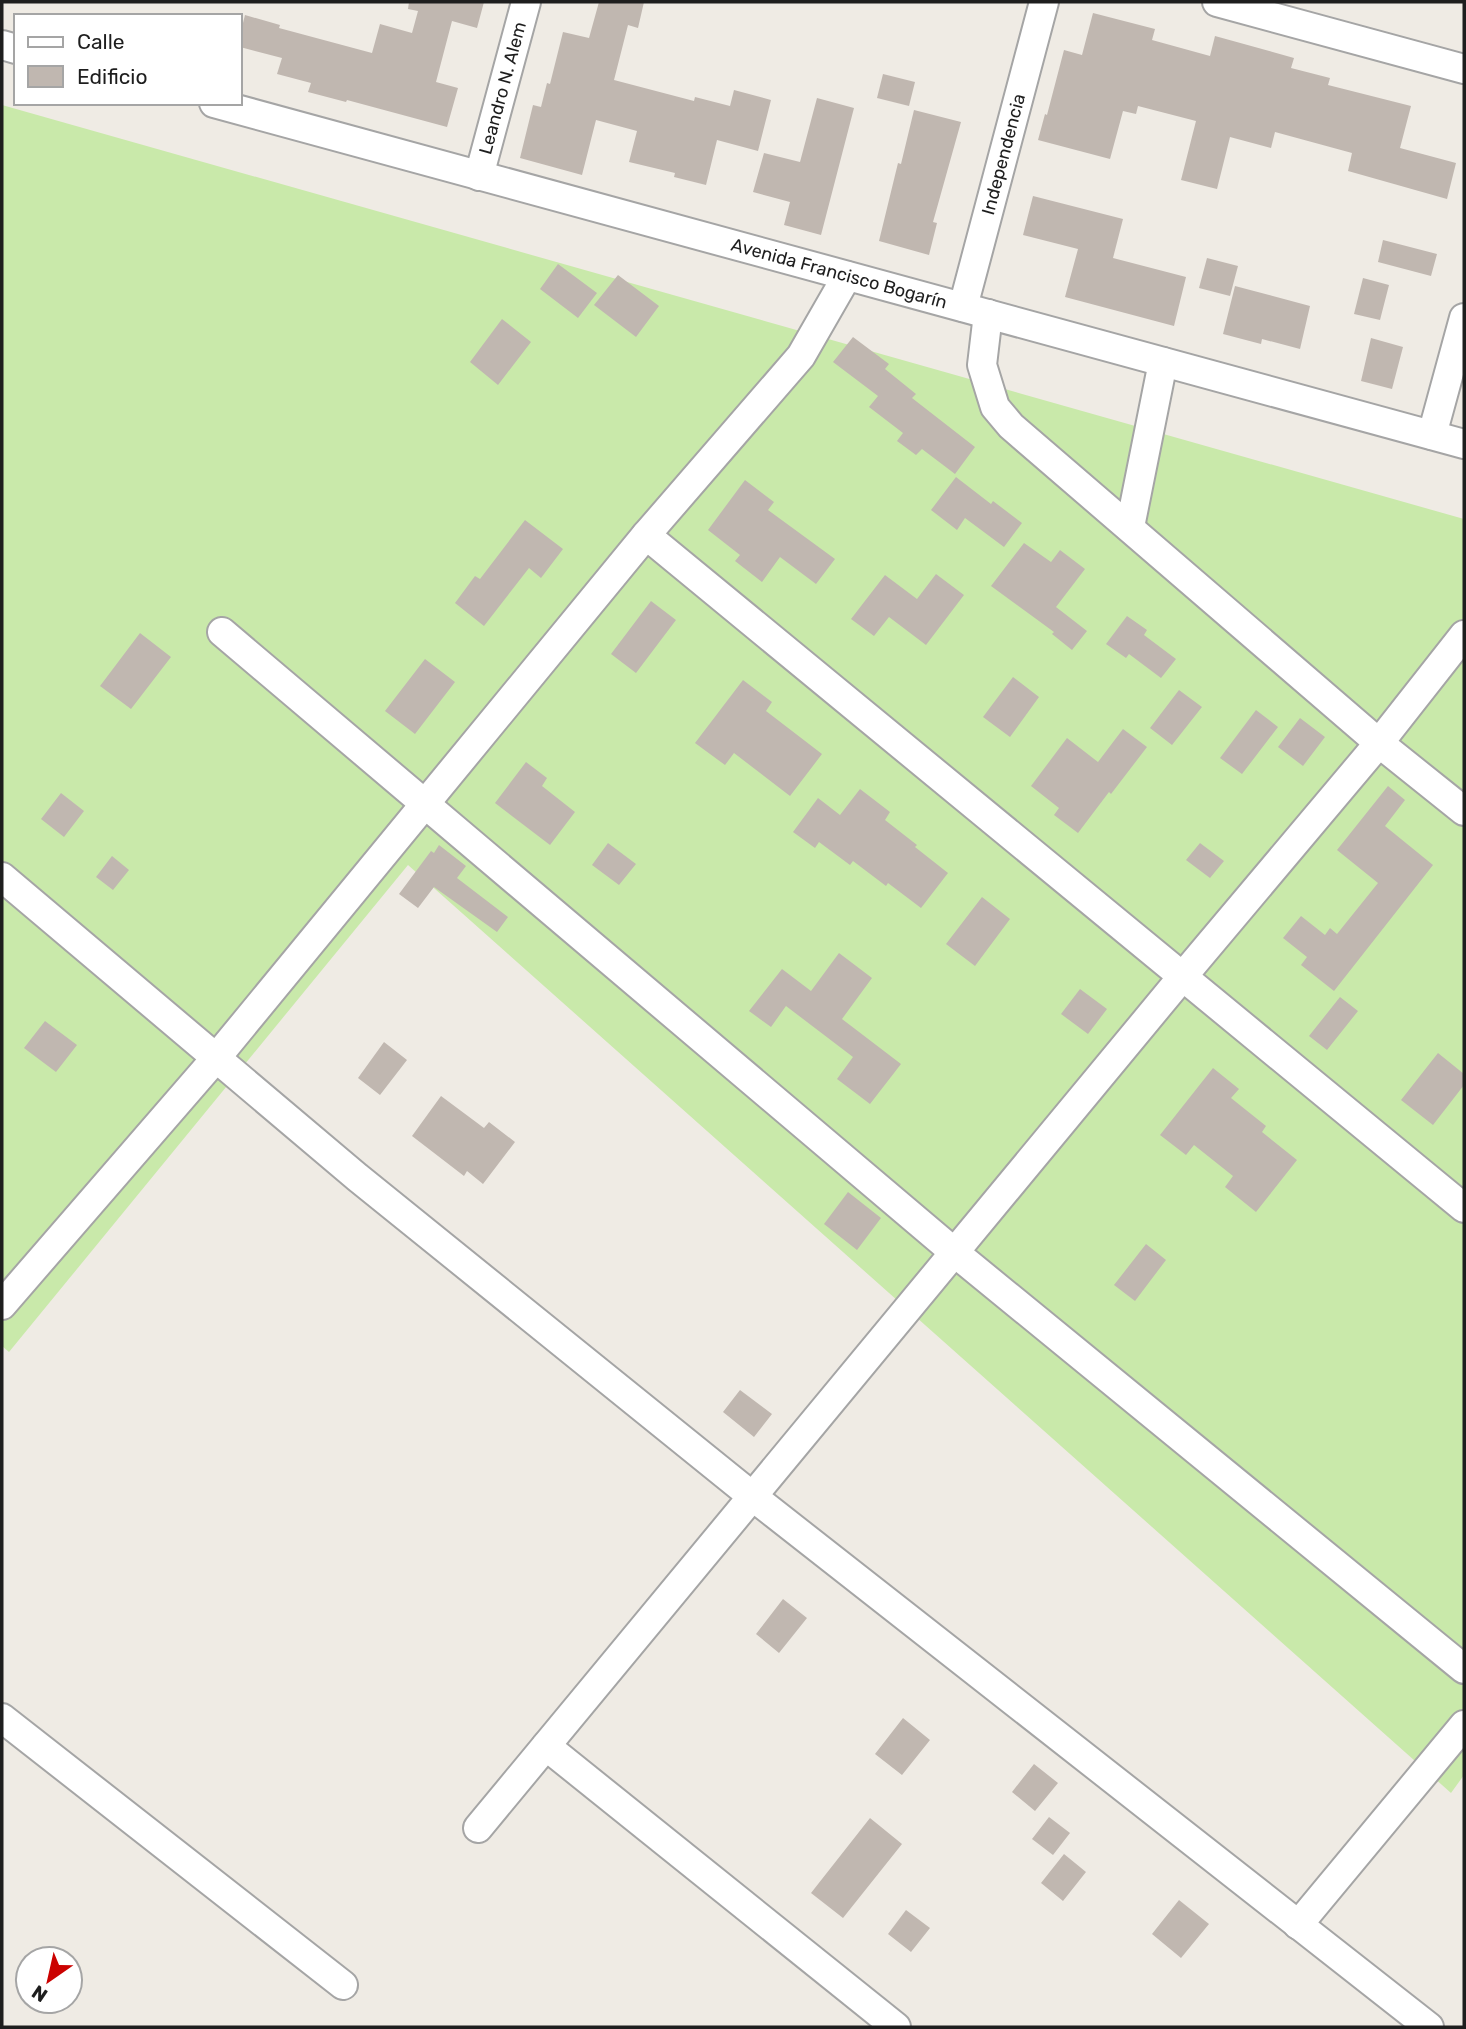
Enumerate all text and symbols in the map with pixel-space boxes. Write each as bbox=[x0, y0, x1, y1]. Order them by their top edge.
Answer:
legend bbox=[14, 14, 242, 105]
street label: Leandro N. Alem bbox=[474, 19, 531, 157]
text: Calle bbox=[77, 29, 125, 54]
text: Edificio bbox=[77, 64, 147, 89]
street label: Independencia bbox=[977, 91, 1030, 217]
street label: Avenida Francisco Bogarín bbox=[729, 234, 950, 313]
north arrow bbox=[14, 1945, 84, 2015]
text: N bbox=[28, 1980, 52, 2007]

